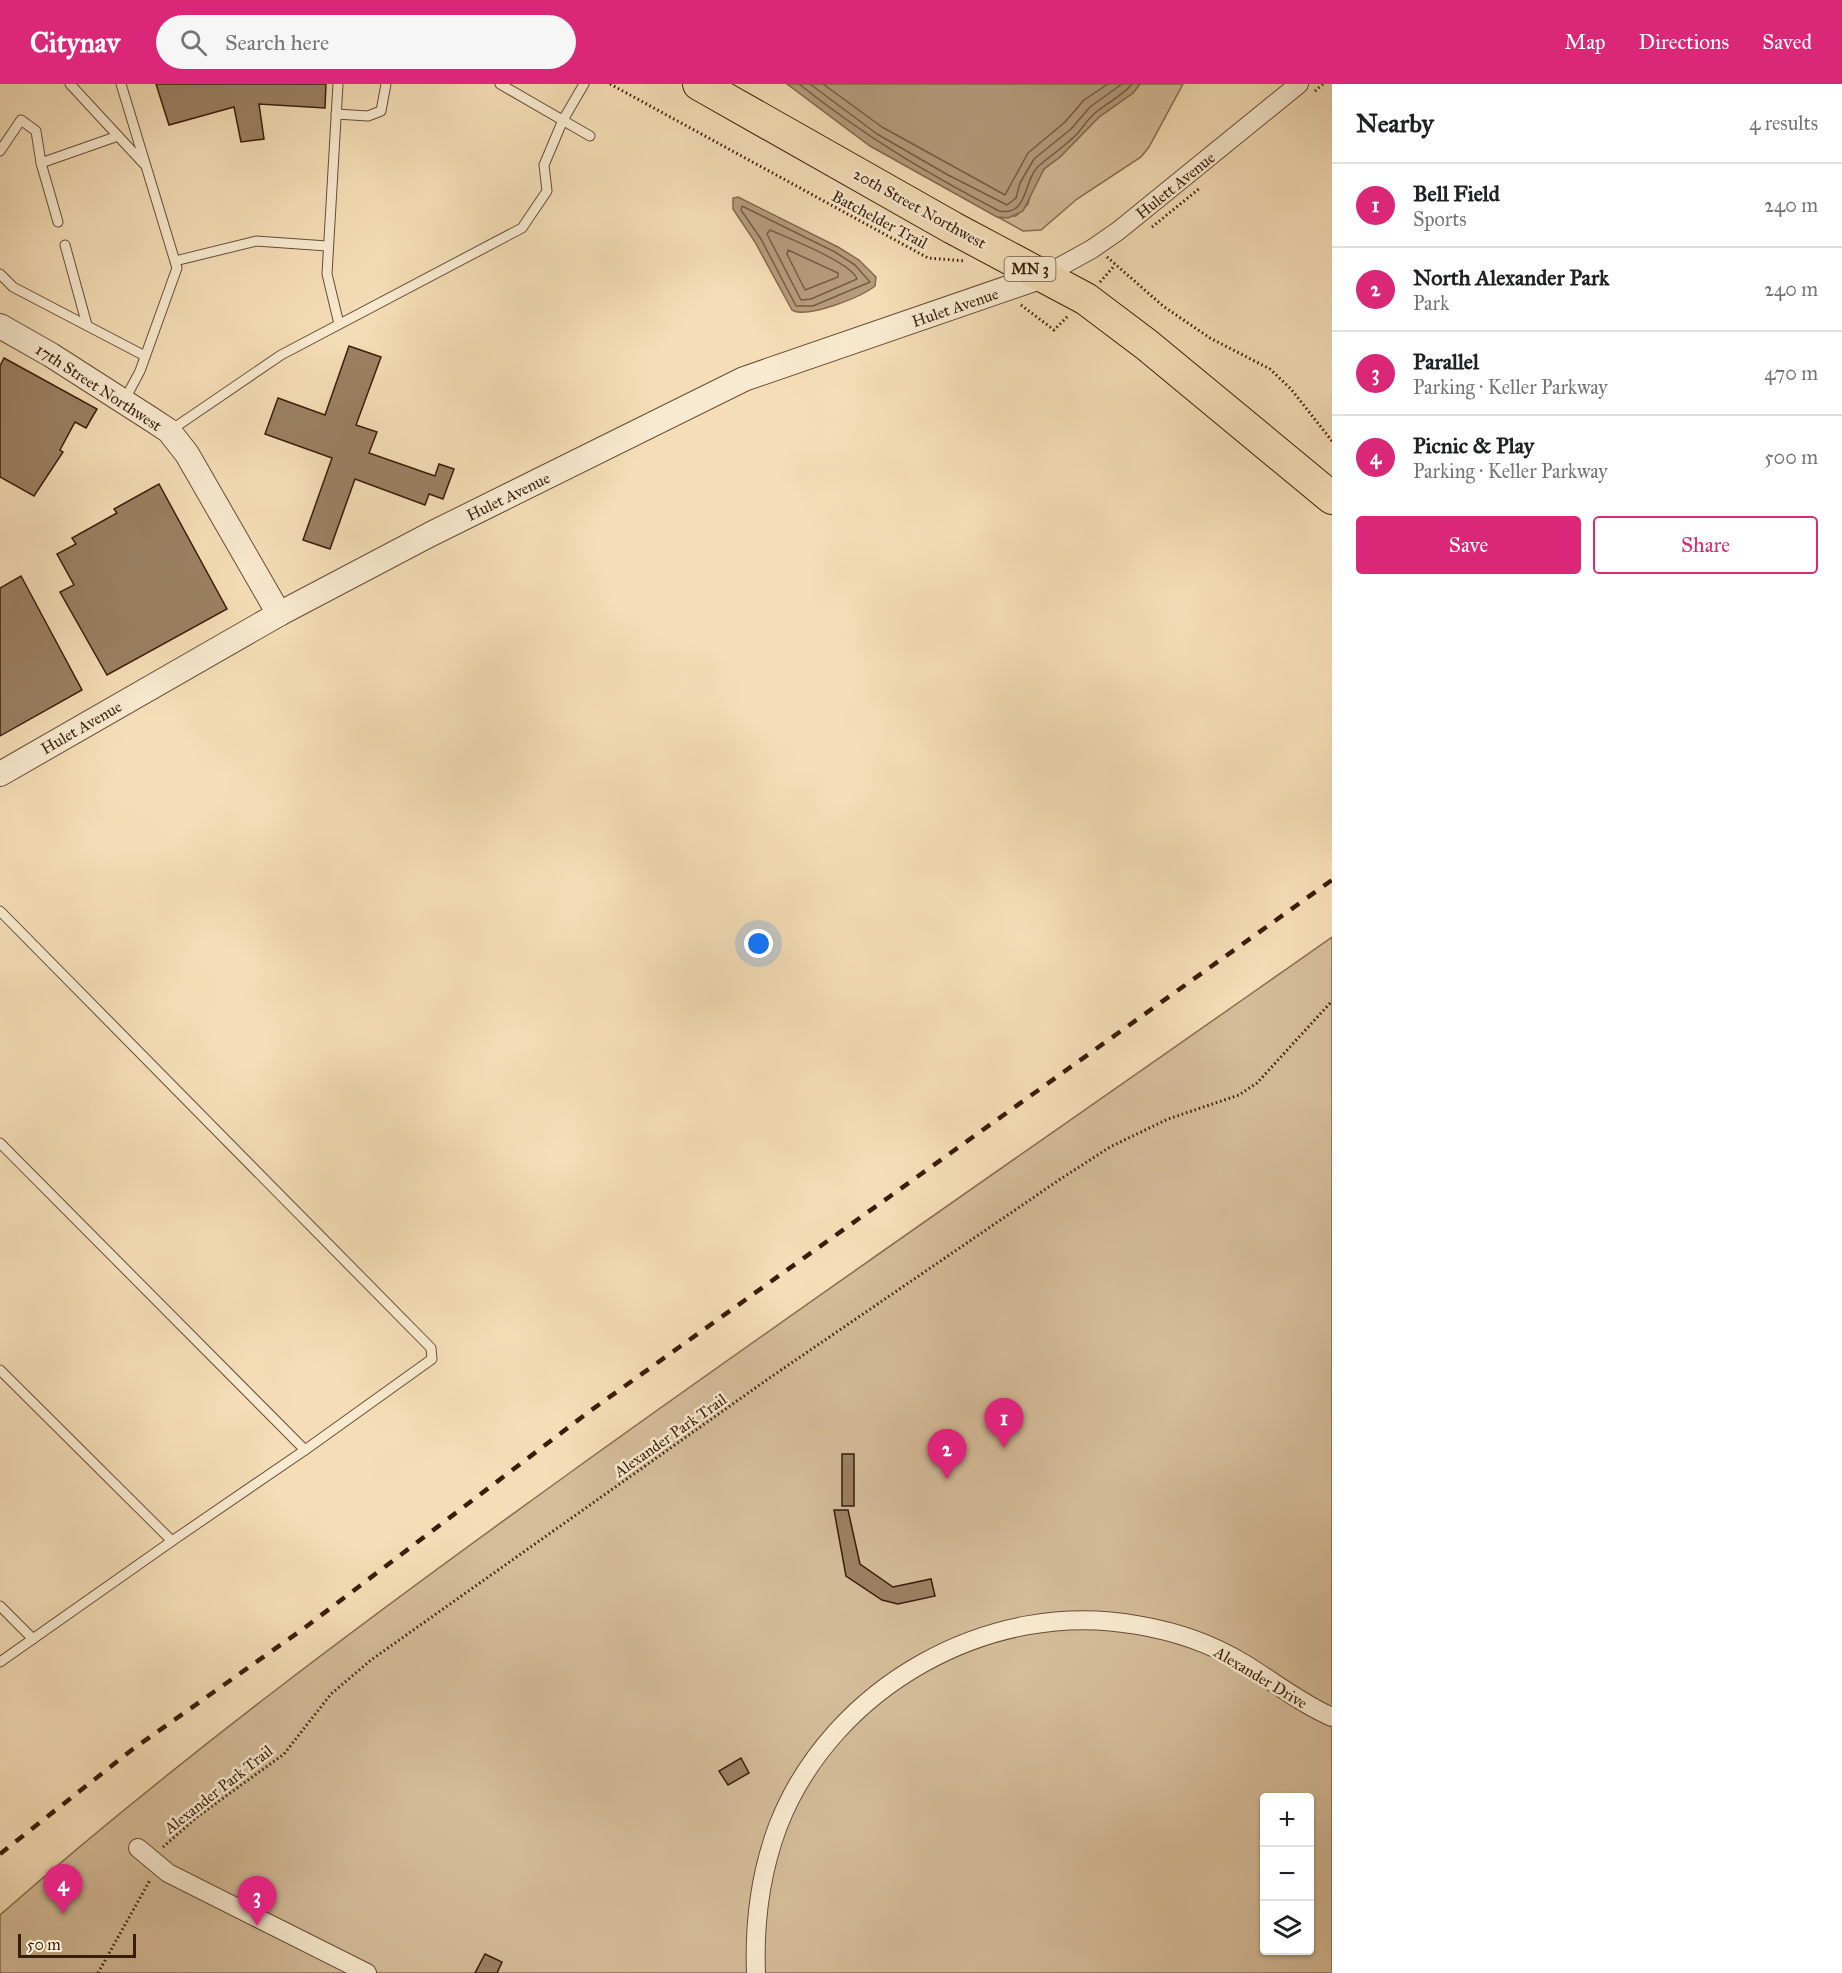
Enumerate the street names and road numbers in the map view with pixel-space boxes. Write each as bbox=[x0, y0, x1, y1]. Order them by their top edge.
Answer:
street label: Hulett Avenue bbox=[1132, 148, 1219, 223]
street label: 20th Street Northwest bbox=[850, 164, 990, 253]
street label: Batchelder Trail bbox=[829, 186, 931, 253]
road number: MN 3 bbox=[1004, 257, 1056, 281]
street label: Hulet Avenue bbox=[909, 284, 1001, 331]
street label: 17th Street Northwest bbox=[32, 340, 166, 435]
street label: Hulet Avenue bbox=[463, 468, 553, 525]
street label: Hulet Avenue bbox=[37, 696, 125, 758]
street label: Alexander Park Trail bbox=[610, 1389, 731, 1482]
street label: Alexander Drive bbox=[1210, 1642, 1311, 1713]
street label: Alexander Park Trail bbox=[159, 1741, 277, 1838]

